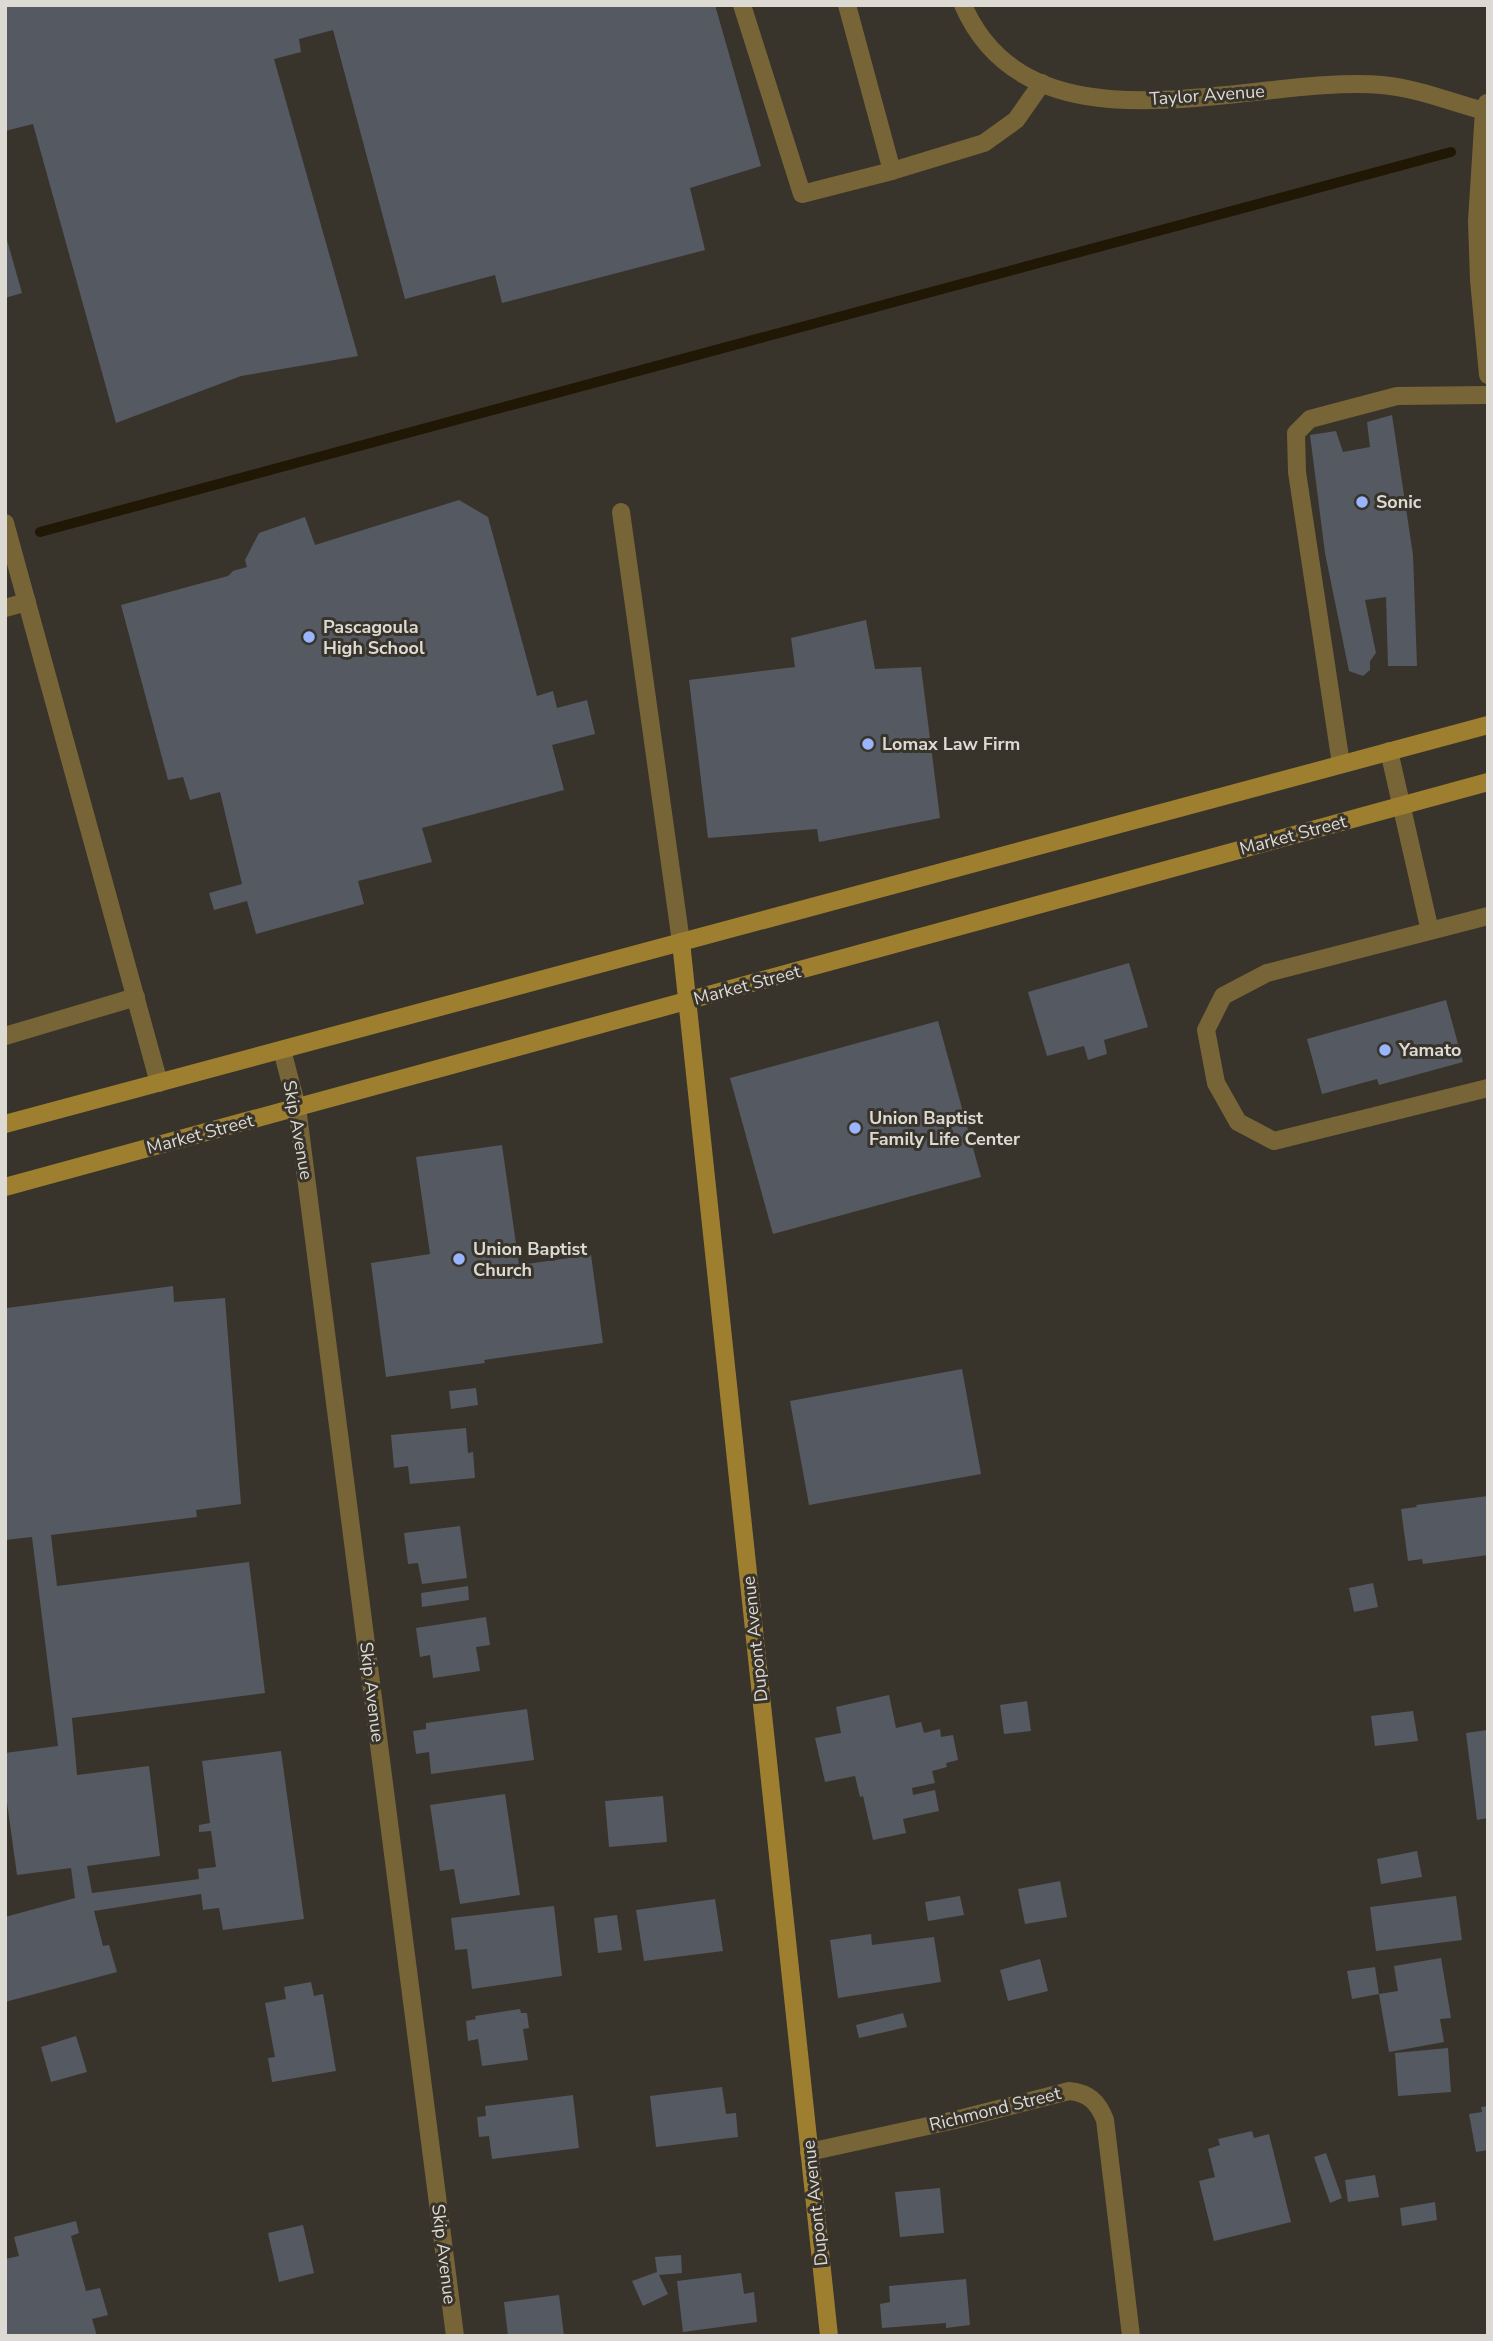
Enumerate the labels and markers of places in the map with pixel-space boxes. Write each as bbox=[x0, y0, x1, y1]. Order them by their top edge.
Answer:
place label: Sonic bbox=[1376, 490, 1422, 514]
marker: Sonic bbox=[1354, 494, 1370, 510]
place label: Pascagoula High School bbox=[323, 615, 425, 660]
marker: Pascagoula High School bbox=[301, 629, 317, 645]
place label: Lomax Law Firm bbox=[882, 732, 1020, 756]
marker: Lomax Law Firm bbox=[860, 736, 876, 752]
place label: Yamato bbox=[1398, 1038, 1461, 1062]
marker: Yamato bbox=[1377, 1042, 1393, 1058]
place label: Union Baptist Family Life Center bbox=[869, 1106, 1020, 1151]
marker: Union Baptist Family Life Center bbox=[847, 1120, 863, 1136]
place label: Union Baptist Church bbox=[473, 1237, 587, 1282]
marker: Union Baptist Church bbox=[451, 1251, 467, 1267]

